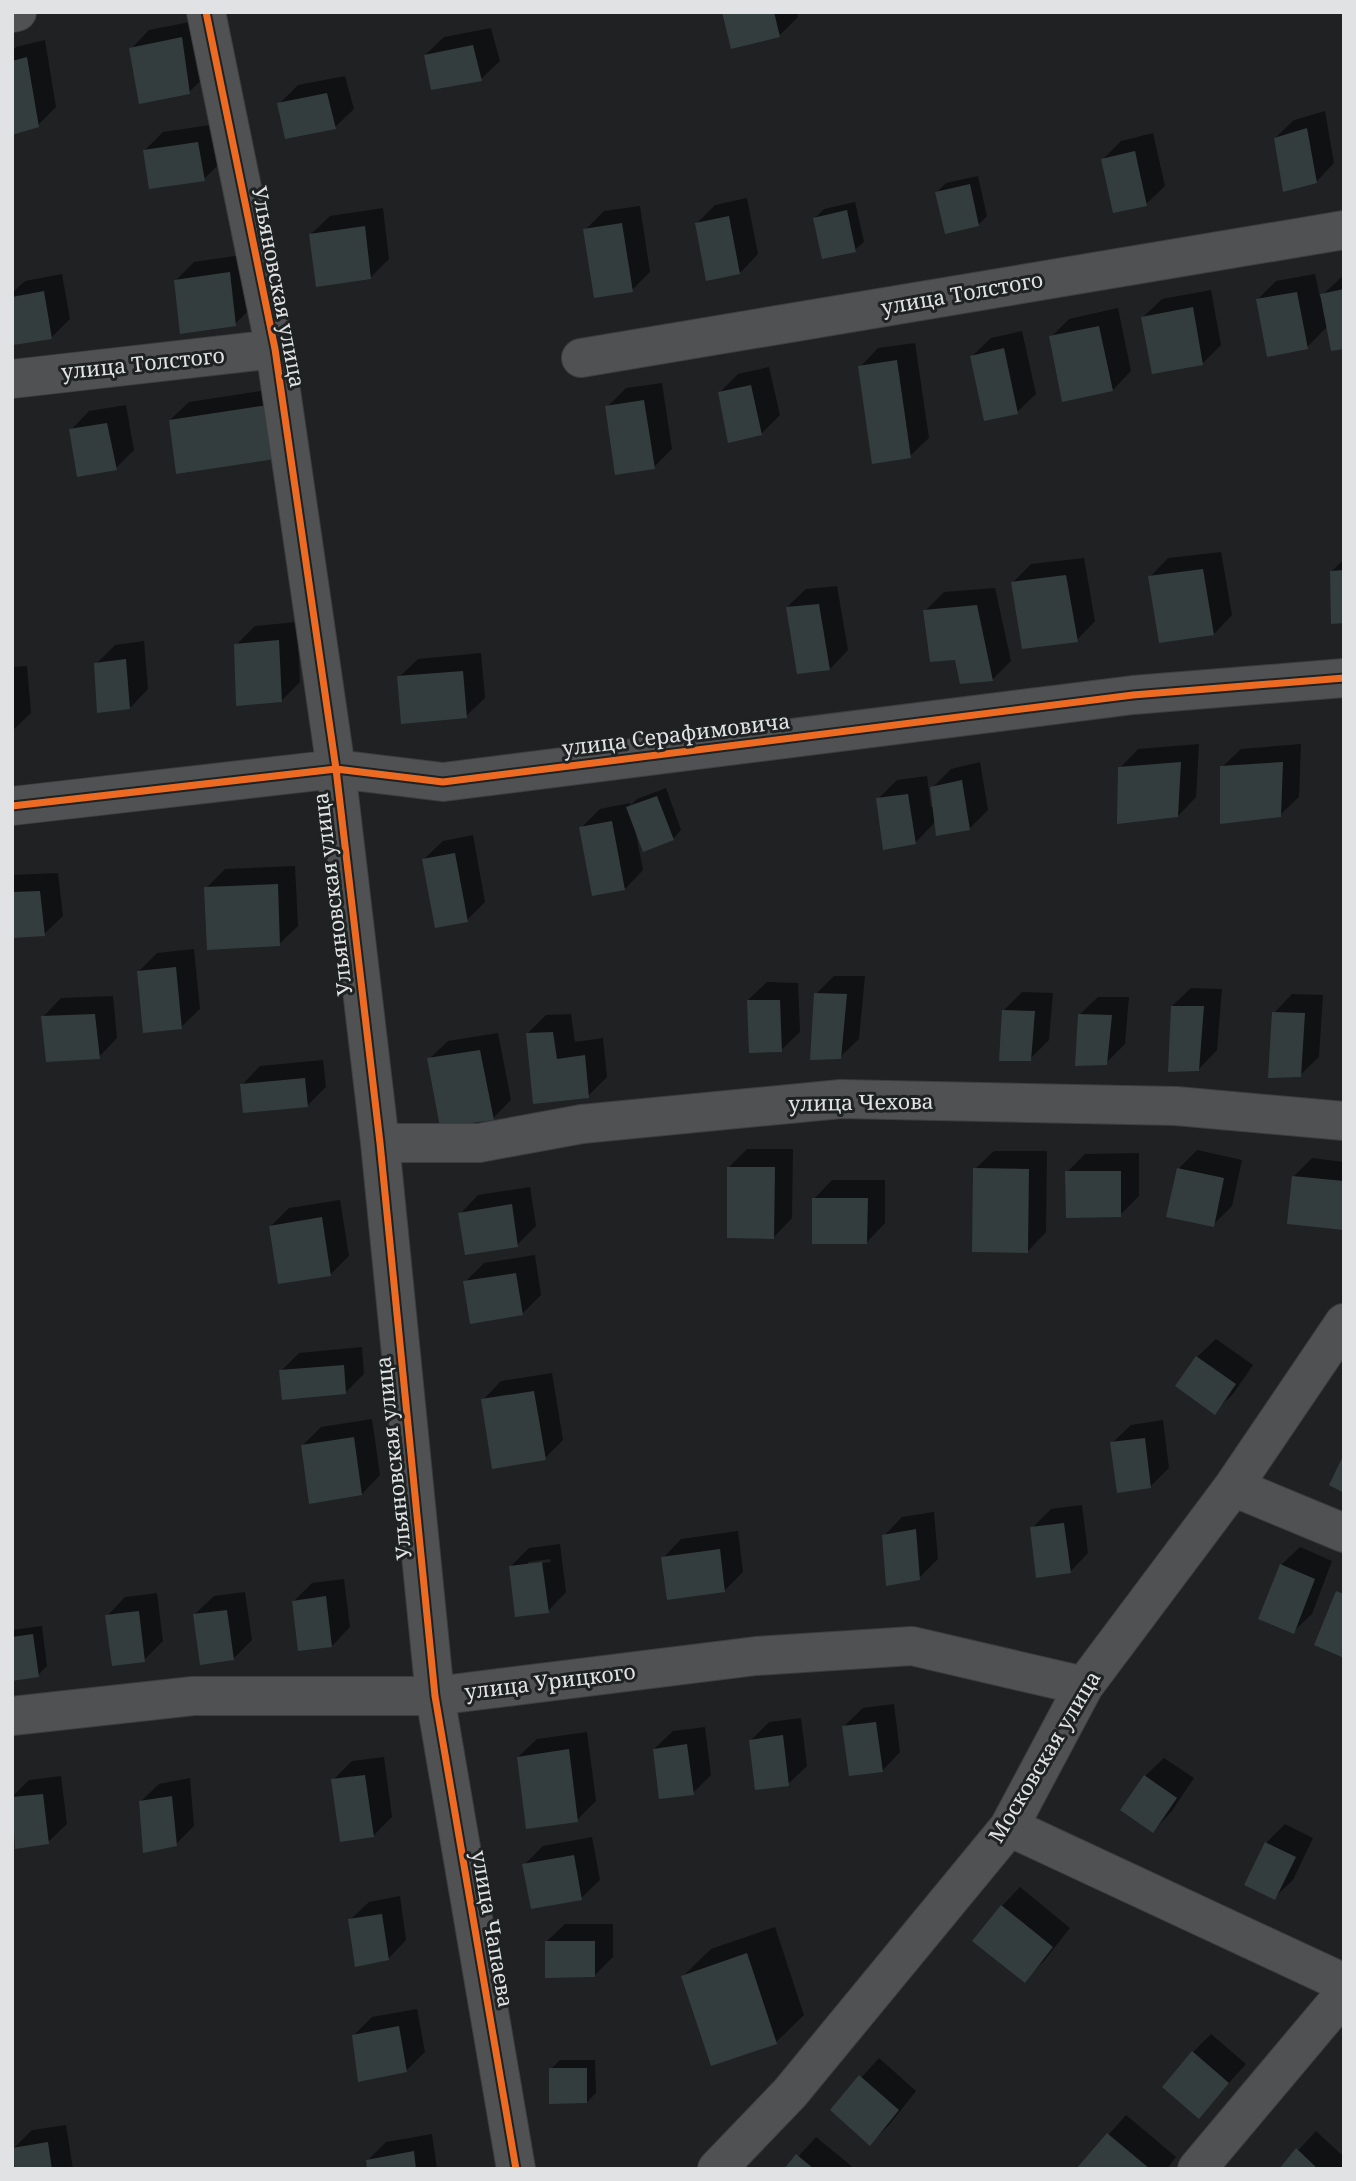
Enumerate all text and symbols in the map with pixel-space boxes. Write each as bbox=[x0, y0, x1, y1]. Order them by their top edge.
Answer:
street label: Ульяновская улица bbox=[246, 184, 312, 390]
street label: улица Толстого bbox=[879, 265, 1045, 321]
street label: улица Толстого bbox=[60, 341, 226, 386]
street label: улица Серафимовича bbox=[560, 706, 792, 762]
street label: Ульяновская улица bbox=[306, 791, 358, 997]
street label: улица Чехова bbox=[788, 1087, 934, 1117]
street label: Ульяновская улица bbox=[368, 1355, 418, 1561]
street label: улица Урицкого bbox=[463, 1657, 637, 1705]
street label: Московская улица bbox=[982, 1665, 1107, 1848]
street label: улица Чапаева bbox=[465, 1848, 521, 2009]

